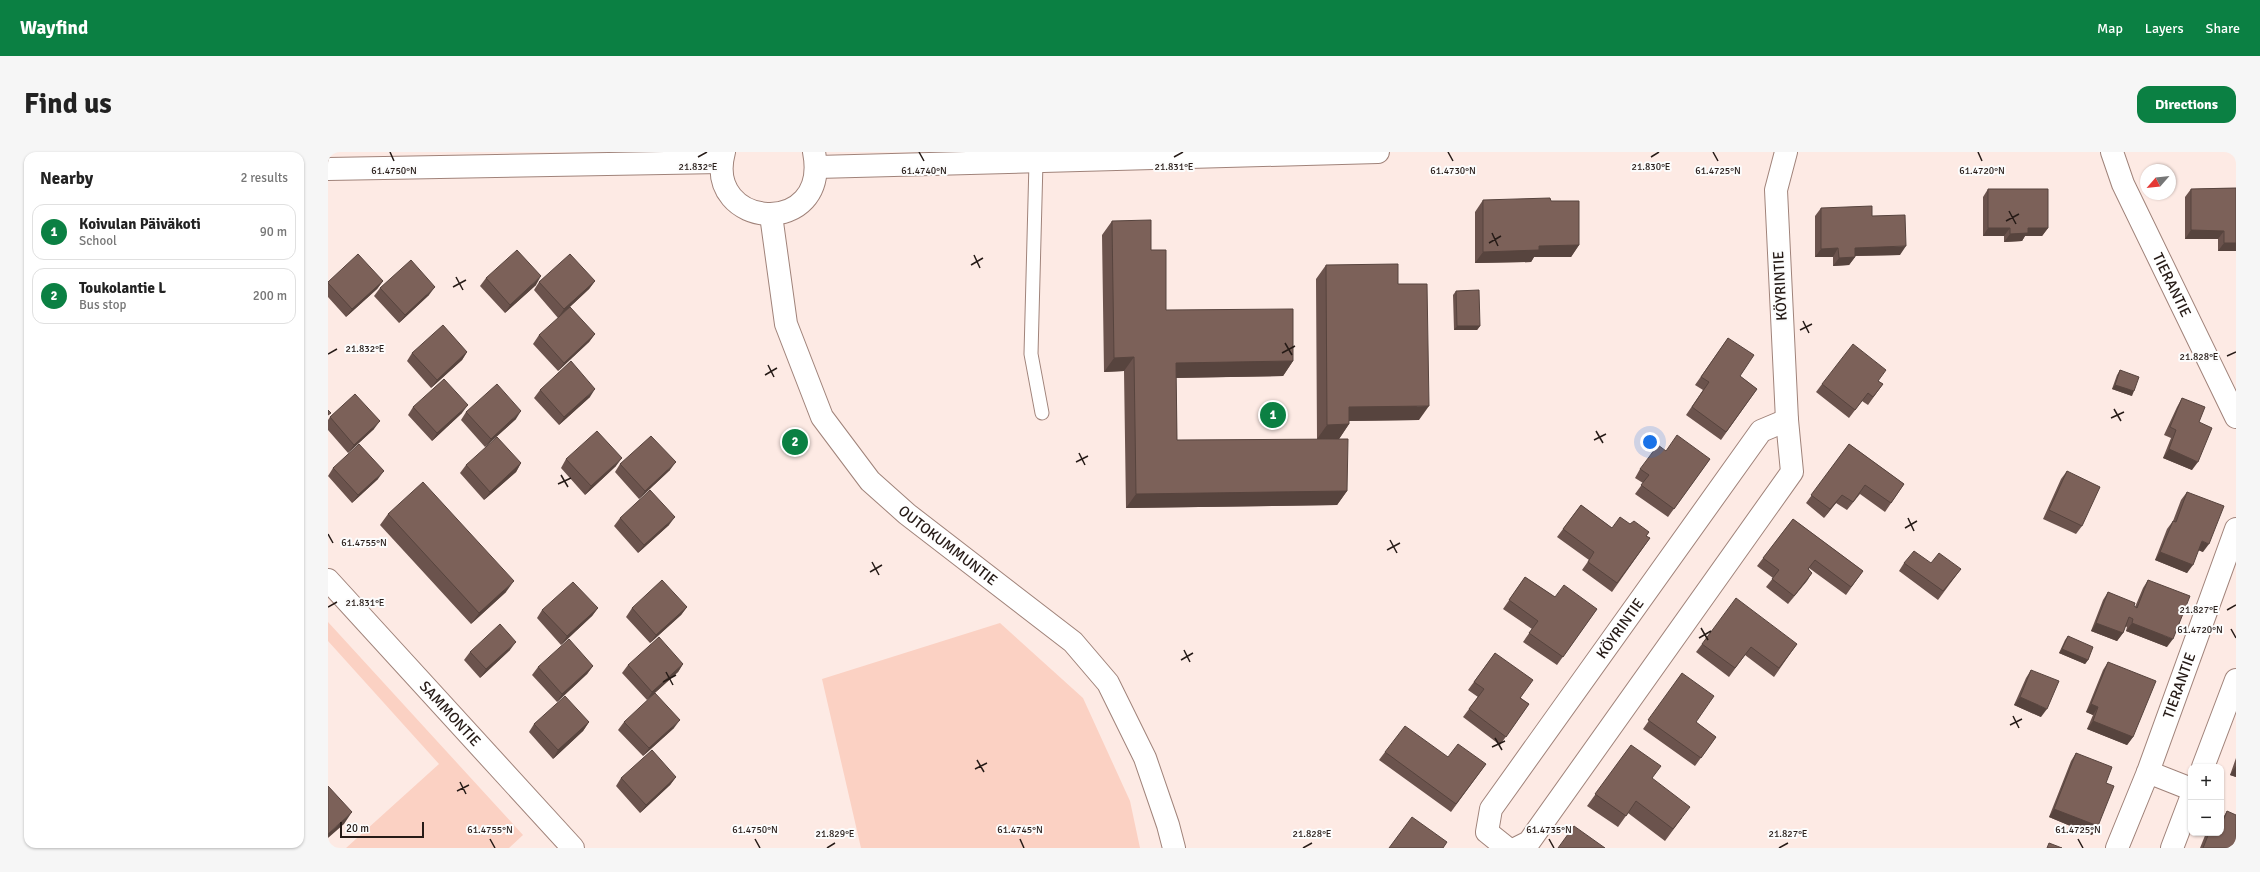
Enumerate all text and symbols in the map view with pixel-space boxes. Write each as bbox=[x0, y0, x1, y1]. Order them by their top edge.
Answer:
text: Wayfind bbox=[20, 16, 88, 40]
text: Map bbox=[2097, 20, 2123, 37]
text: Layers bbox=[2145, 20, 2184, 37]
text: Share bbox=[2206, 20, 2240, 37]
button: Directions bbox=[2137, 86, 2236, 123]
text: Find us bbox=[24, 87, 112, 121]
text: 21.832°E bbox=[679, 161, 718, 173]
text: 21.831°E bbox=[1155, 161, 1194, 173]
text: 21.830°E bbox=[1632, 161, 1671, 173]
north arrow bbox=[2140, 164, 2176, 200]
text: 61.4750°N bbox=[371, 165, 417, 177]
text: 61.4740°N bbox=[901, 165, 947, 177]
text: 61.4730°N bbox=[1430, 165, 1476, 177]
text: 61.4725°N bbox=[1695, 165, 1741, 177]
text: 61.4720°N bbox=[1959, 165, 2005, 177]
text: Nearby bbox=[40, 168, 93, 189]
text: 2 results bbox=[240, 170, 288, 186]
text: Koivulan Päiväkoti bbox=[79, 215, 201, 233]
text: 1 bbox=[50, 224, 58, 240]
text: 90 m bbox=[260, 224, 287, 240]
text: School bbox=[79, 233, 117, 249]
street label: TIERANTIE bbox=[2149, 250, 2195, 320]
street label: KÖYRINTIE bbox=[1769, 251, 1791, 321]
text: Toukolantie L bbox=[79, 279, 166, 297]
text: 2 bbox=[50, 288, 58, 304]
text: 200 m bbox=[253, 288, 287, 304]
text: Bus stop bbox=[79, 297, 126, 313]
text: 21.832°E bbox=[346, 343, 385, 355]
text: 21.828°E bbox=[2180, 351, 2219, 363]
pin: 1 bbox=[1260, 400, 1286, 430]
pin: 2 bbox=[782, 427, 808, 457]
your location bbox=[1640, 432, 1660, 452]
street label: OUTOKUMMUNTIE bbox=[895, 502, 1001, 589]
text: 61.4755°N bbox=[341, 537, 387, 549]
street label: KÖYRINTIE bbox=[1592, 595, 1648, 662]
text: 21.831°E bbox=[346, 597, 385, 609]
text: 21.827°E bbox=[2180, 604, 2219, 616]
text: 61.4720°N bbox=[2177, 624, 2223, 636]
street label: TIERANTIE bbox=[2159, 650, 2200, 721]
street label: SAMMONTIE bbox=[416, 677, 484, 750]
map controls bbox=[2188, 764, 2224, 836]
button: + bbox=[2188, 764, 2224, 800]
button: − bbox=[2188, 800, 2224, 836]
scale bar bbox=[340, 820, 424, 839]
text: 20 m bbox=[346, 822, 369, 835]
text: 61.4755°N bbox=[467, 824, 513, 836]
text: 61.4750°N bbox=[732, 824, 778, 836]
text: 61.4745°N bbox=[997, 824, 1043, 836]
text: 61.4735°N bbox=[1526, 824, 1572, 836]
text: 61.4725°N bbox=[2055, 824, 2101, 836]
text: 21.829°E bbox=[816, 828, 855, 840]
text: 21.828°E bbox=[1293, 828, 1332, 840]
text: 21.827°E bbox=[1769, 828, 1808, 840]

